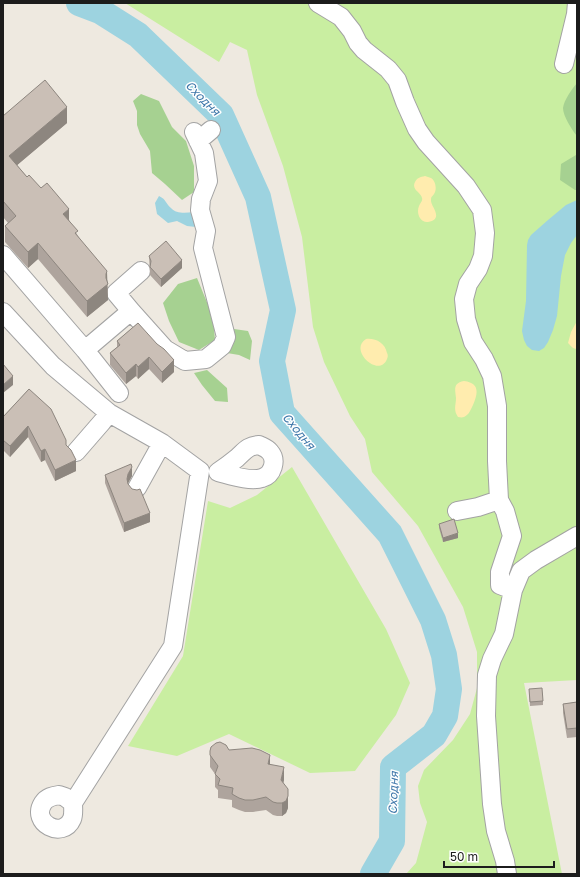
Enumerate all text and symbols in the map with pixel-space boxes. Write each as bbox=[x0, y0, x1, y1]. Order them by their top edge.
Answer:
water label: Сходня bbox=[183, 78, 224, 119]
water label: Сходня bbox=[279, 410, 319, 453]
water label: Сходня bbox=[385, 770, 401, 815]
scale bar bbox=[444, 843, 554, 869]
text: 50 m bbox=[450, 849, 478, 864]

